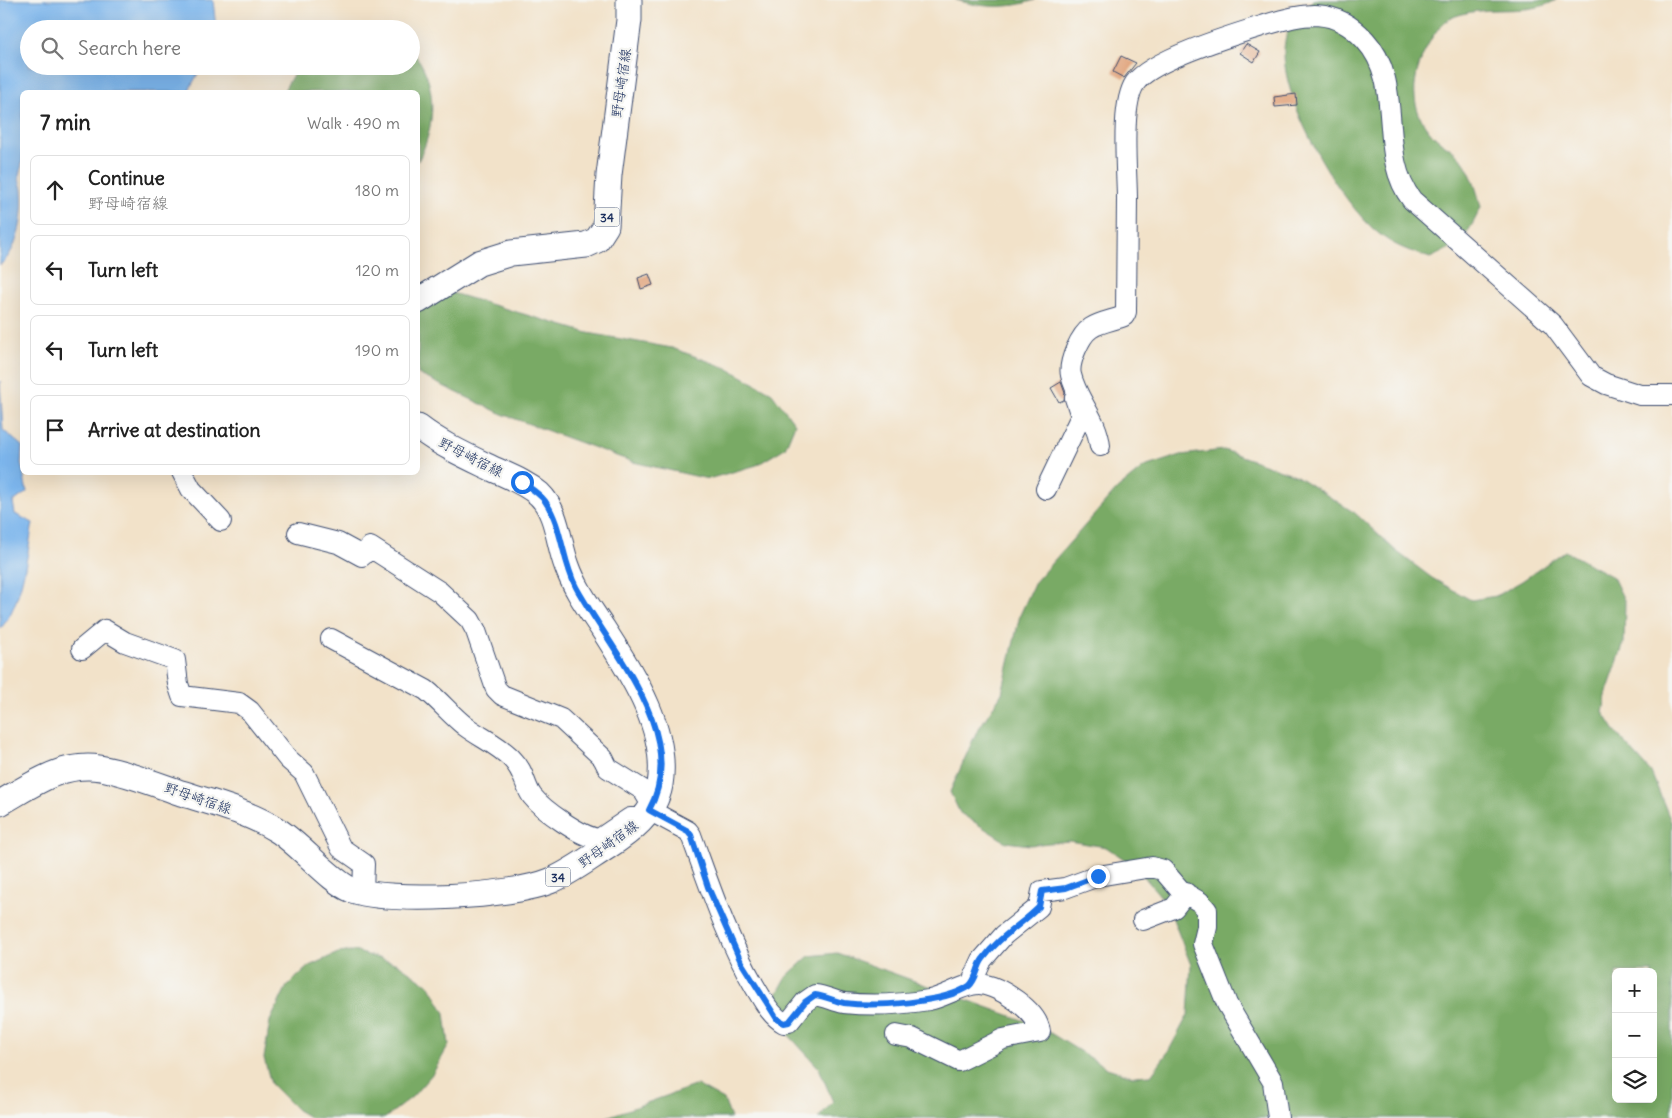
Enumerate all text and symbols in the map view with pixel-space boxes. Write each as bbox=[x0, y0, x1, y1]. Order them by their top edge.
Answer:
search box bbox=[20, 20, 420, 75]
icon: search bbox=[38, 34, 66, 62]
text: Search here bbox=[78, 36, 181, 60]
street label: 野母崎宿線 bbox=[607, 47, 635, 119]
text: 7 min bbox=[40, 109, 91, 136]
text: Walk · 490 m bbox=[307, 113, 400, 133]
text: Continue bbox=[88, 166, 165, 190]
icon: ahead bbox=[41, 176, 69, 204]
text: 180 m bbox=[355, 180, 399, 200]
text: 野母崎宿線 bbox=[88, 193, 168, 213]
road number: 34 bbox=[594, 208, 620, 226]
icon: left bbox=[41, 256, 69, 284]
text: Turn left bbox=[88, 258, 158, 282]
text: 120 m bbox=[356, 260, 399, 280]
icon: left bbox=[41, 336, 69, 364]
text: Turn left bbox=[88, 338, 158, 362]
text: 190 m bbox=[355, 340, 399, 360]
icon: arrive bbox=[41, 416, 69, 444]
text: Arrive at destination bbox=[88, 418, 261, 442]
street label: 野母崎宿線 bbox=[436, 433, 506, 481]
route start bbox=[511, 471, 534, 494]
street label: 野母崎宿線 bbox=[162, 778, 234, 818]
street label: 野母崎宿線 bbox=[574, 816, 642, 872]
route end bbox=[1087, 865, 1110, 888]
road number: 34 bbox=[546, 868, 570, 886]
map controls bbox=[1612, 968, 1657, 1103]
button: + bbox=[1612, 968, 1657, 1013]
button: − bbox=[1612, 1013, 1657, 1058]
button: layers bbox=[1612, 1058, 1657, 1103]

